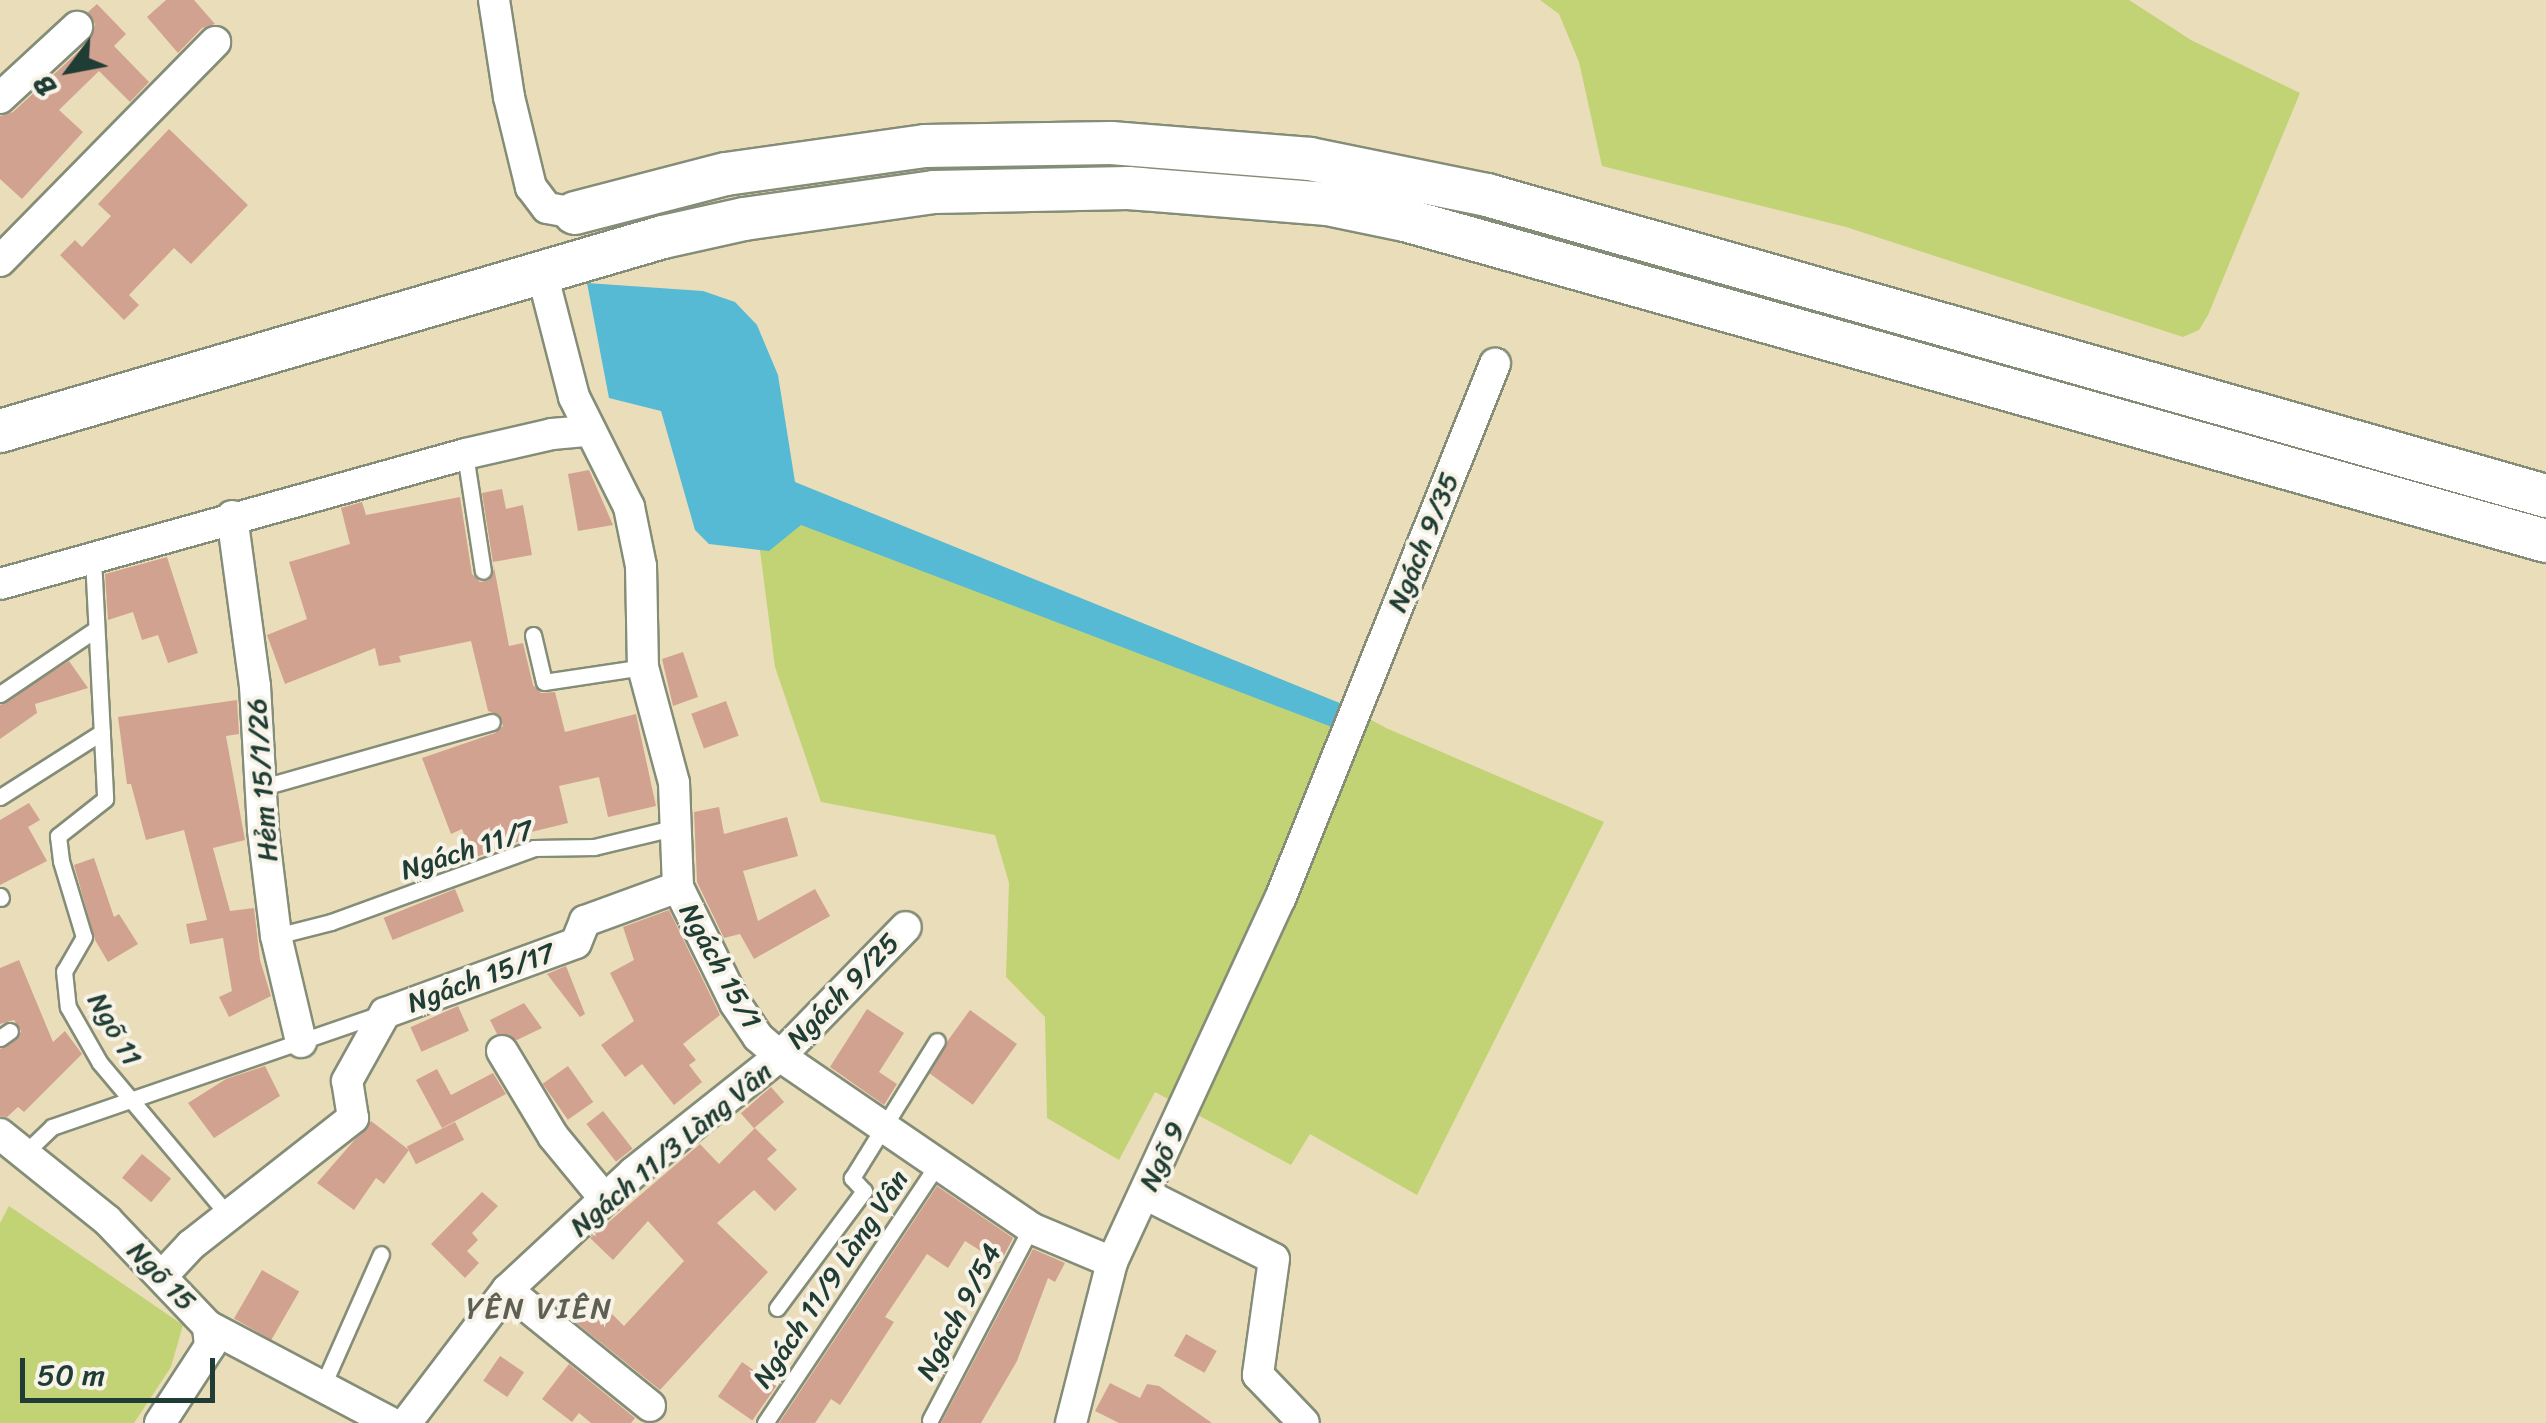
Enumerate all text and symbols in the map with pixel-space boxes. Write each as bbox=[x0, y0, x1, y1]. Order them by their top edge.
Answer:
north arrow bbox=[20, 20, 120, 120]
text: B bbox=[19, 66, 70, 107]
street label: Ngách 9/35 bbox=[1380, 468, 1466, 616]
street label: Hẻm 15/1/26 bbox=[240, 697, 284, 863]
street label: Ngách 11/7 bbox=[396, 813, 538, 887]
street label: Ngách 15/1 bbox=[672, 897, 768, 1035]
street label: Ngách 9/25 bbox=[780, 926, 906, 1056]
street label: Ngách 15/17 bbox=[403, 936, 559, 1020]
street label: Ngõ 11 bbox=[81, 986, 149, 1072]
street label: Ngách 11/3 Làng Vân bbox=[564, 1055, 778, 1243]
street label: Ngõ 9 bbox=[1132, 1116, 1192, 1196]
street label: Ngách 11/9 Làng Vân bbox=[746, 1165, 916, 1393]
street label: Ngõ 15 bbox=[121, 1234, 203, 1318]
street label: Ngách 9/54 bbox=[909, 1238, 1009, 1386]
district label: YÊN VIÊN bbox=[466, 1290, 614, 1326]
scale bar bbox=[25, 1338, 220, 1400]
text: 50 m bbox=[37, 1348, 105, 1402]

